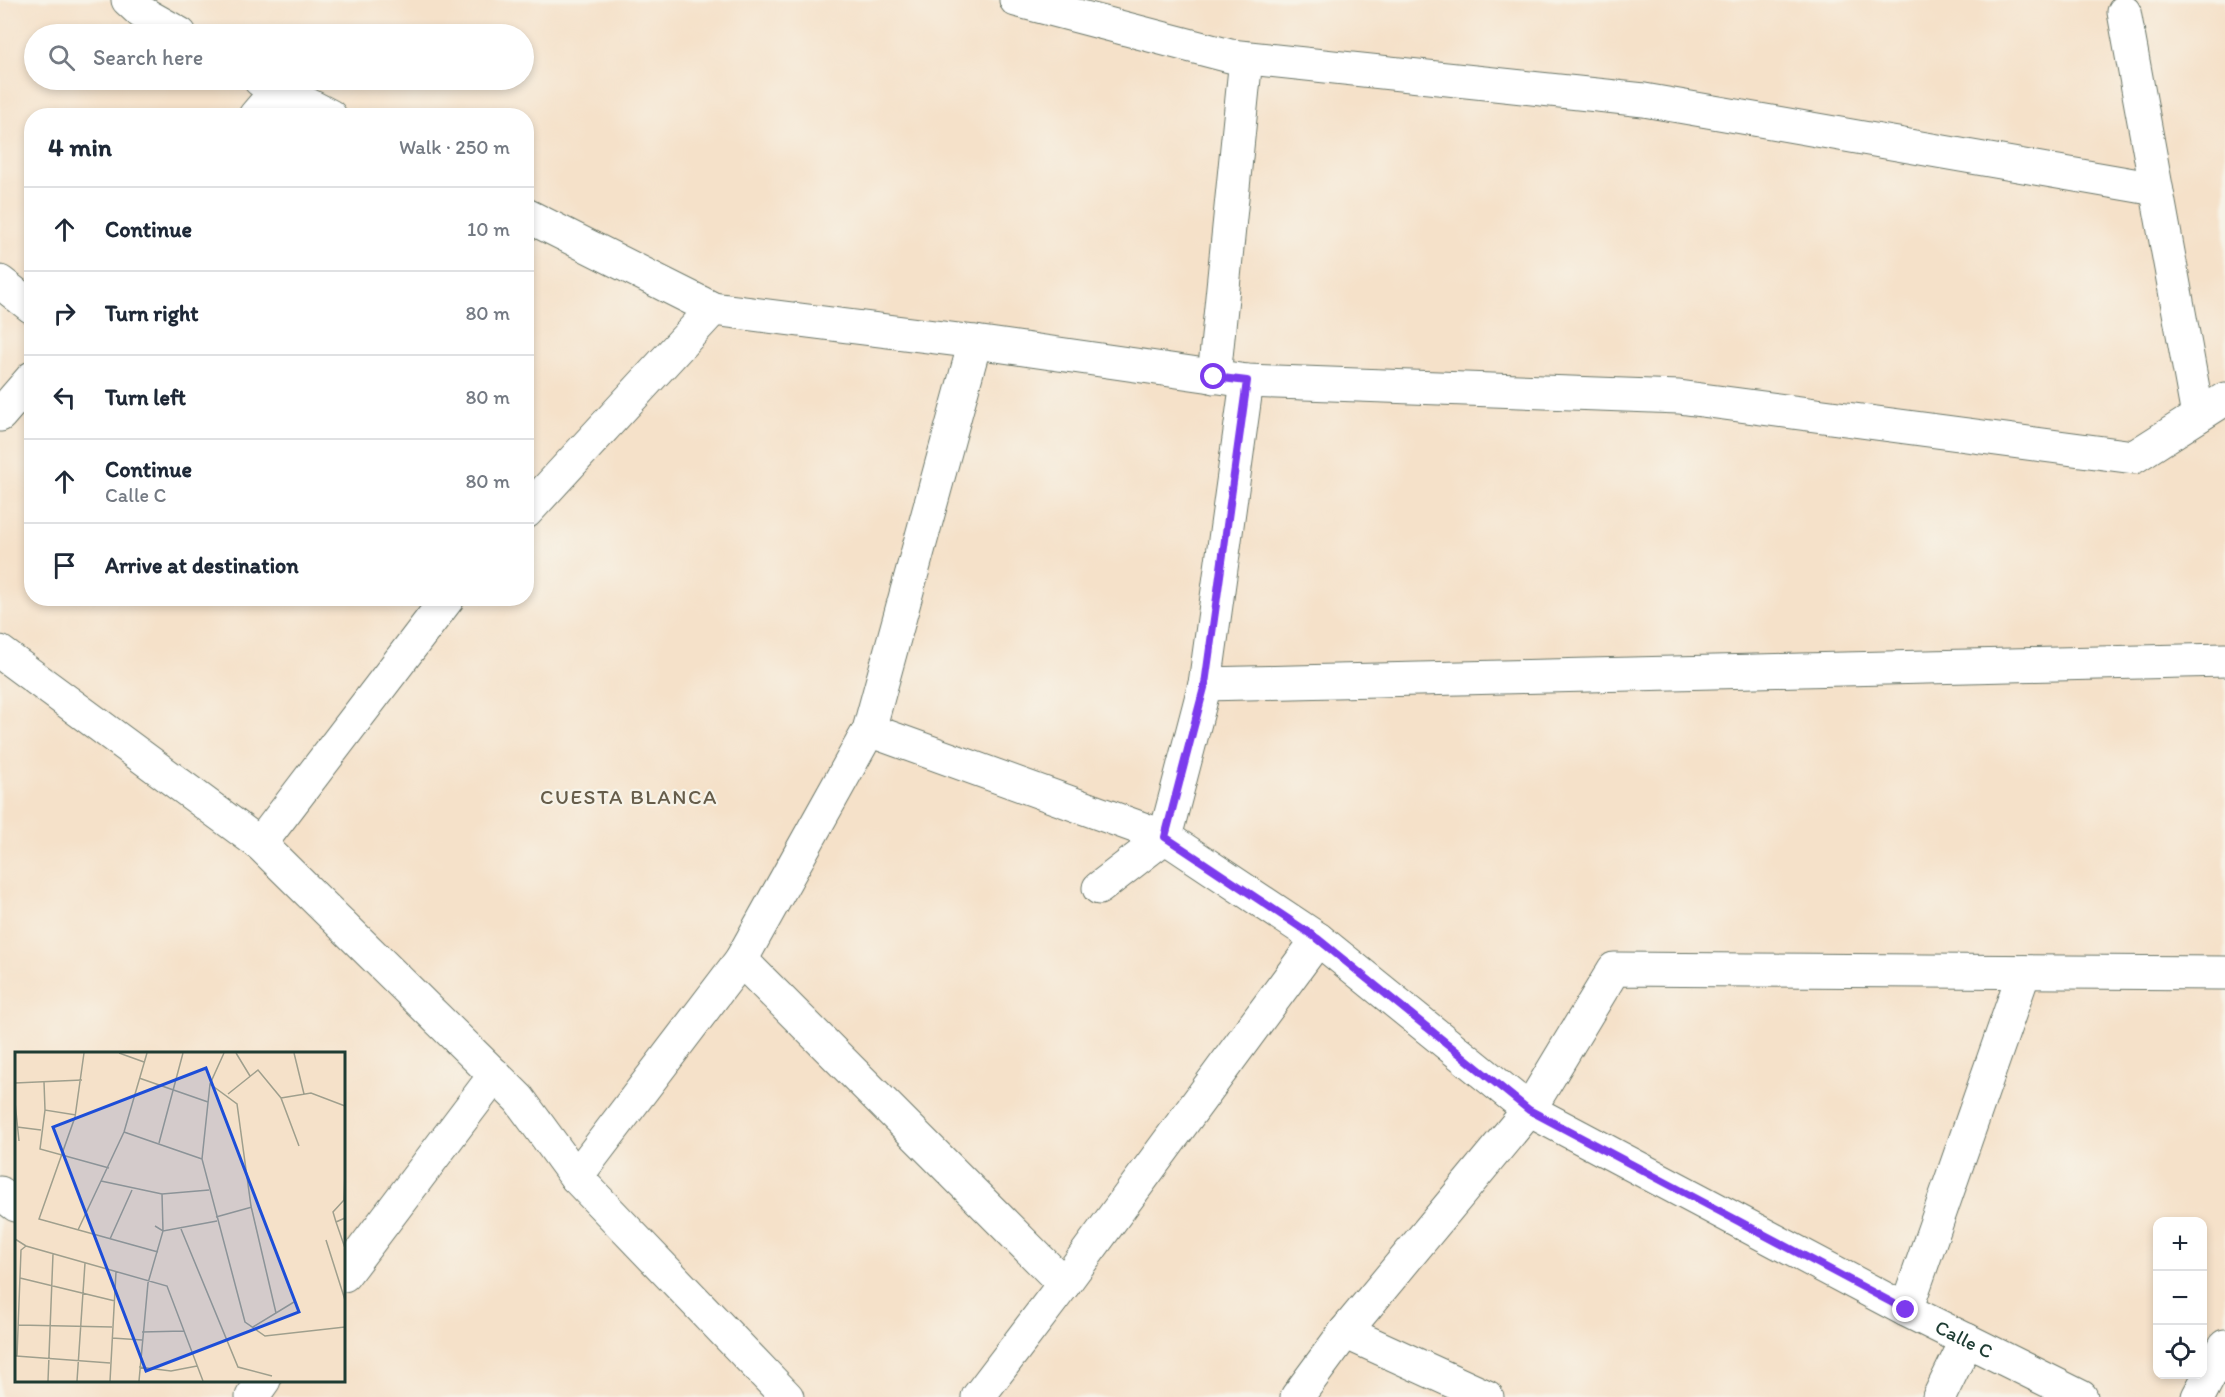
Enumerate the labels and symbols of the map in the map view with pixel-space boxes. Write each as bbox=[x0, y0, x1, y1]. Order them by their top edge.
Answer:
route start bbox=[1200, 363, 1226, 389]
district label: CUESTA BLANCA bbox=[540, 784, 718, 809]
inset map bbox=[15, 1052, 345, 1382]
route end bbox=[1892, 1296, 1918, 1322]
street label: Calle C bbox=[1931, 1315, 1997, 1363]

